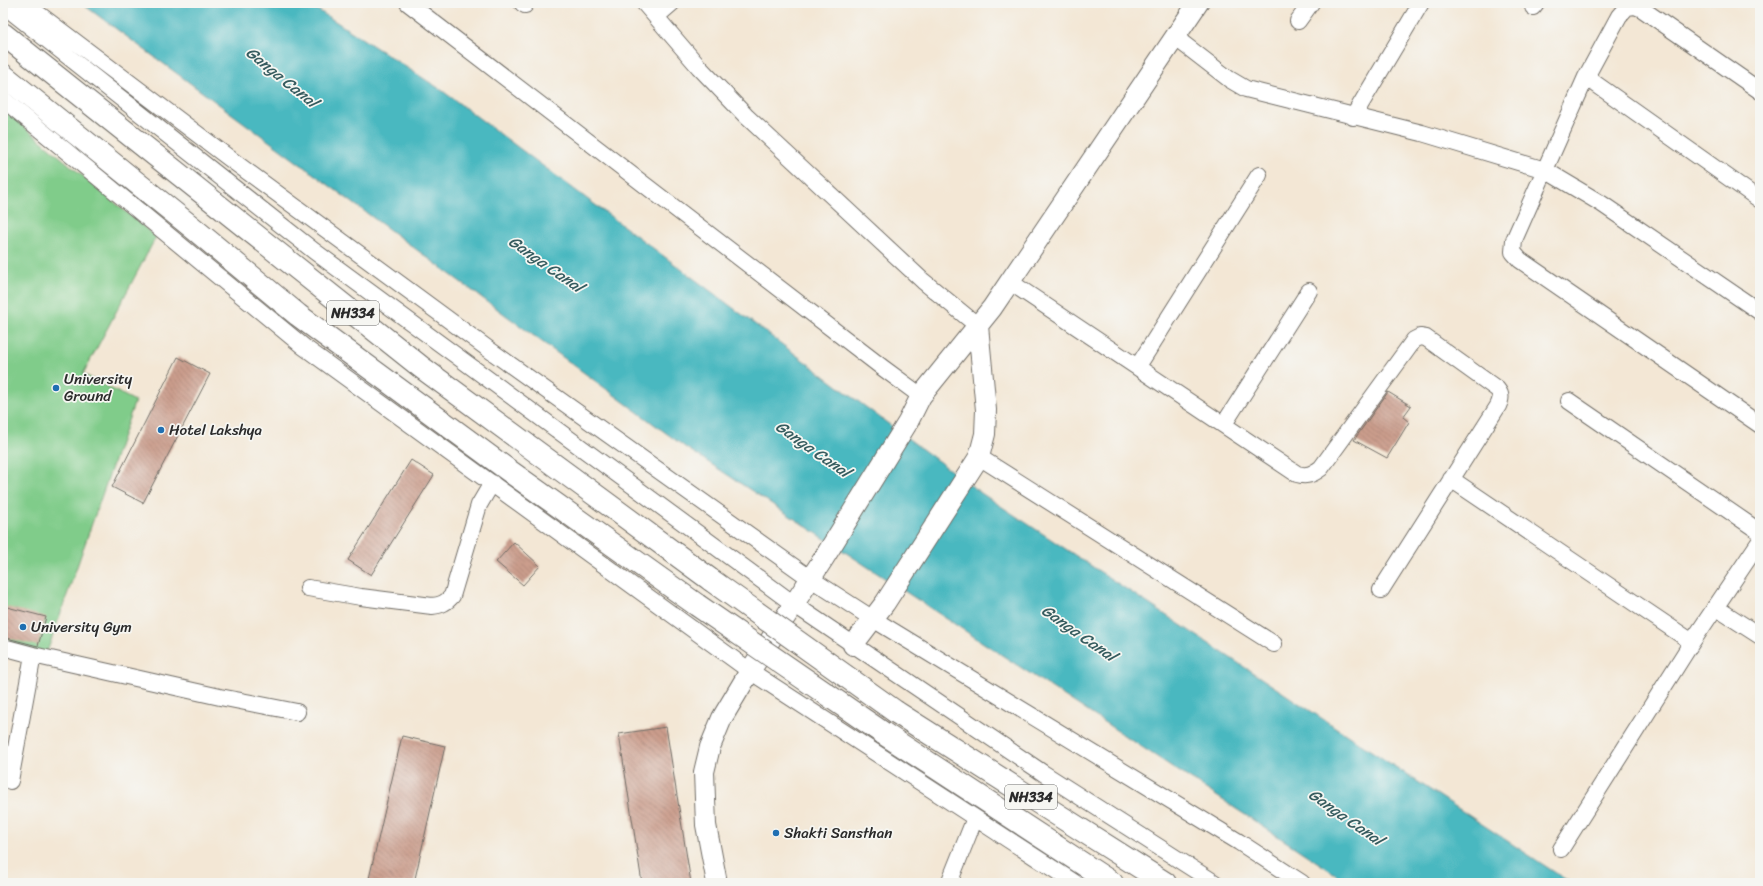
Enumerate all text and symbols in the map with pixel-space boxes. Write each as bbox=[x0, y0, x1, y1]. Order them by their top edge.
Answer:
water label: Ganga Canal bbox=[239, 39, 327, 118]
water label: Ganga Canal bbox=[502, 227, 592, 303]
road number: NH334 bbox=[327, 301, 379, 325]
place label: University Ground bbox=[64, 366, 133, 409]
marker: University Ground bbox=[51, 383, 61, 393]
water label: Ganga Canal bbox=[769, 412, 859, 488]
place label: Hotel Lakshya bbox=[169, 417, 263, 443]
marker: Hotel Lakshya bbox=[156, 425, 166, 435]
water label: Ganga Canal bbox=[1035, 596, 1125, 672]
place label: University Gym bbox=[31, 614, 132, 640]
marker: University Gym bbox=[18, 622, 28, 632]
water label: Ganga Canal bbox=[1302, 780, 1392, 856]
road number: NH334 bbox=[1005, 785, 1057, 809]
place label: Shakti Sansthan bbox=[784, 820, 892, 846]
marker: Shakti Sansthan bbox=[771, 828, 781, 838]

